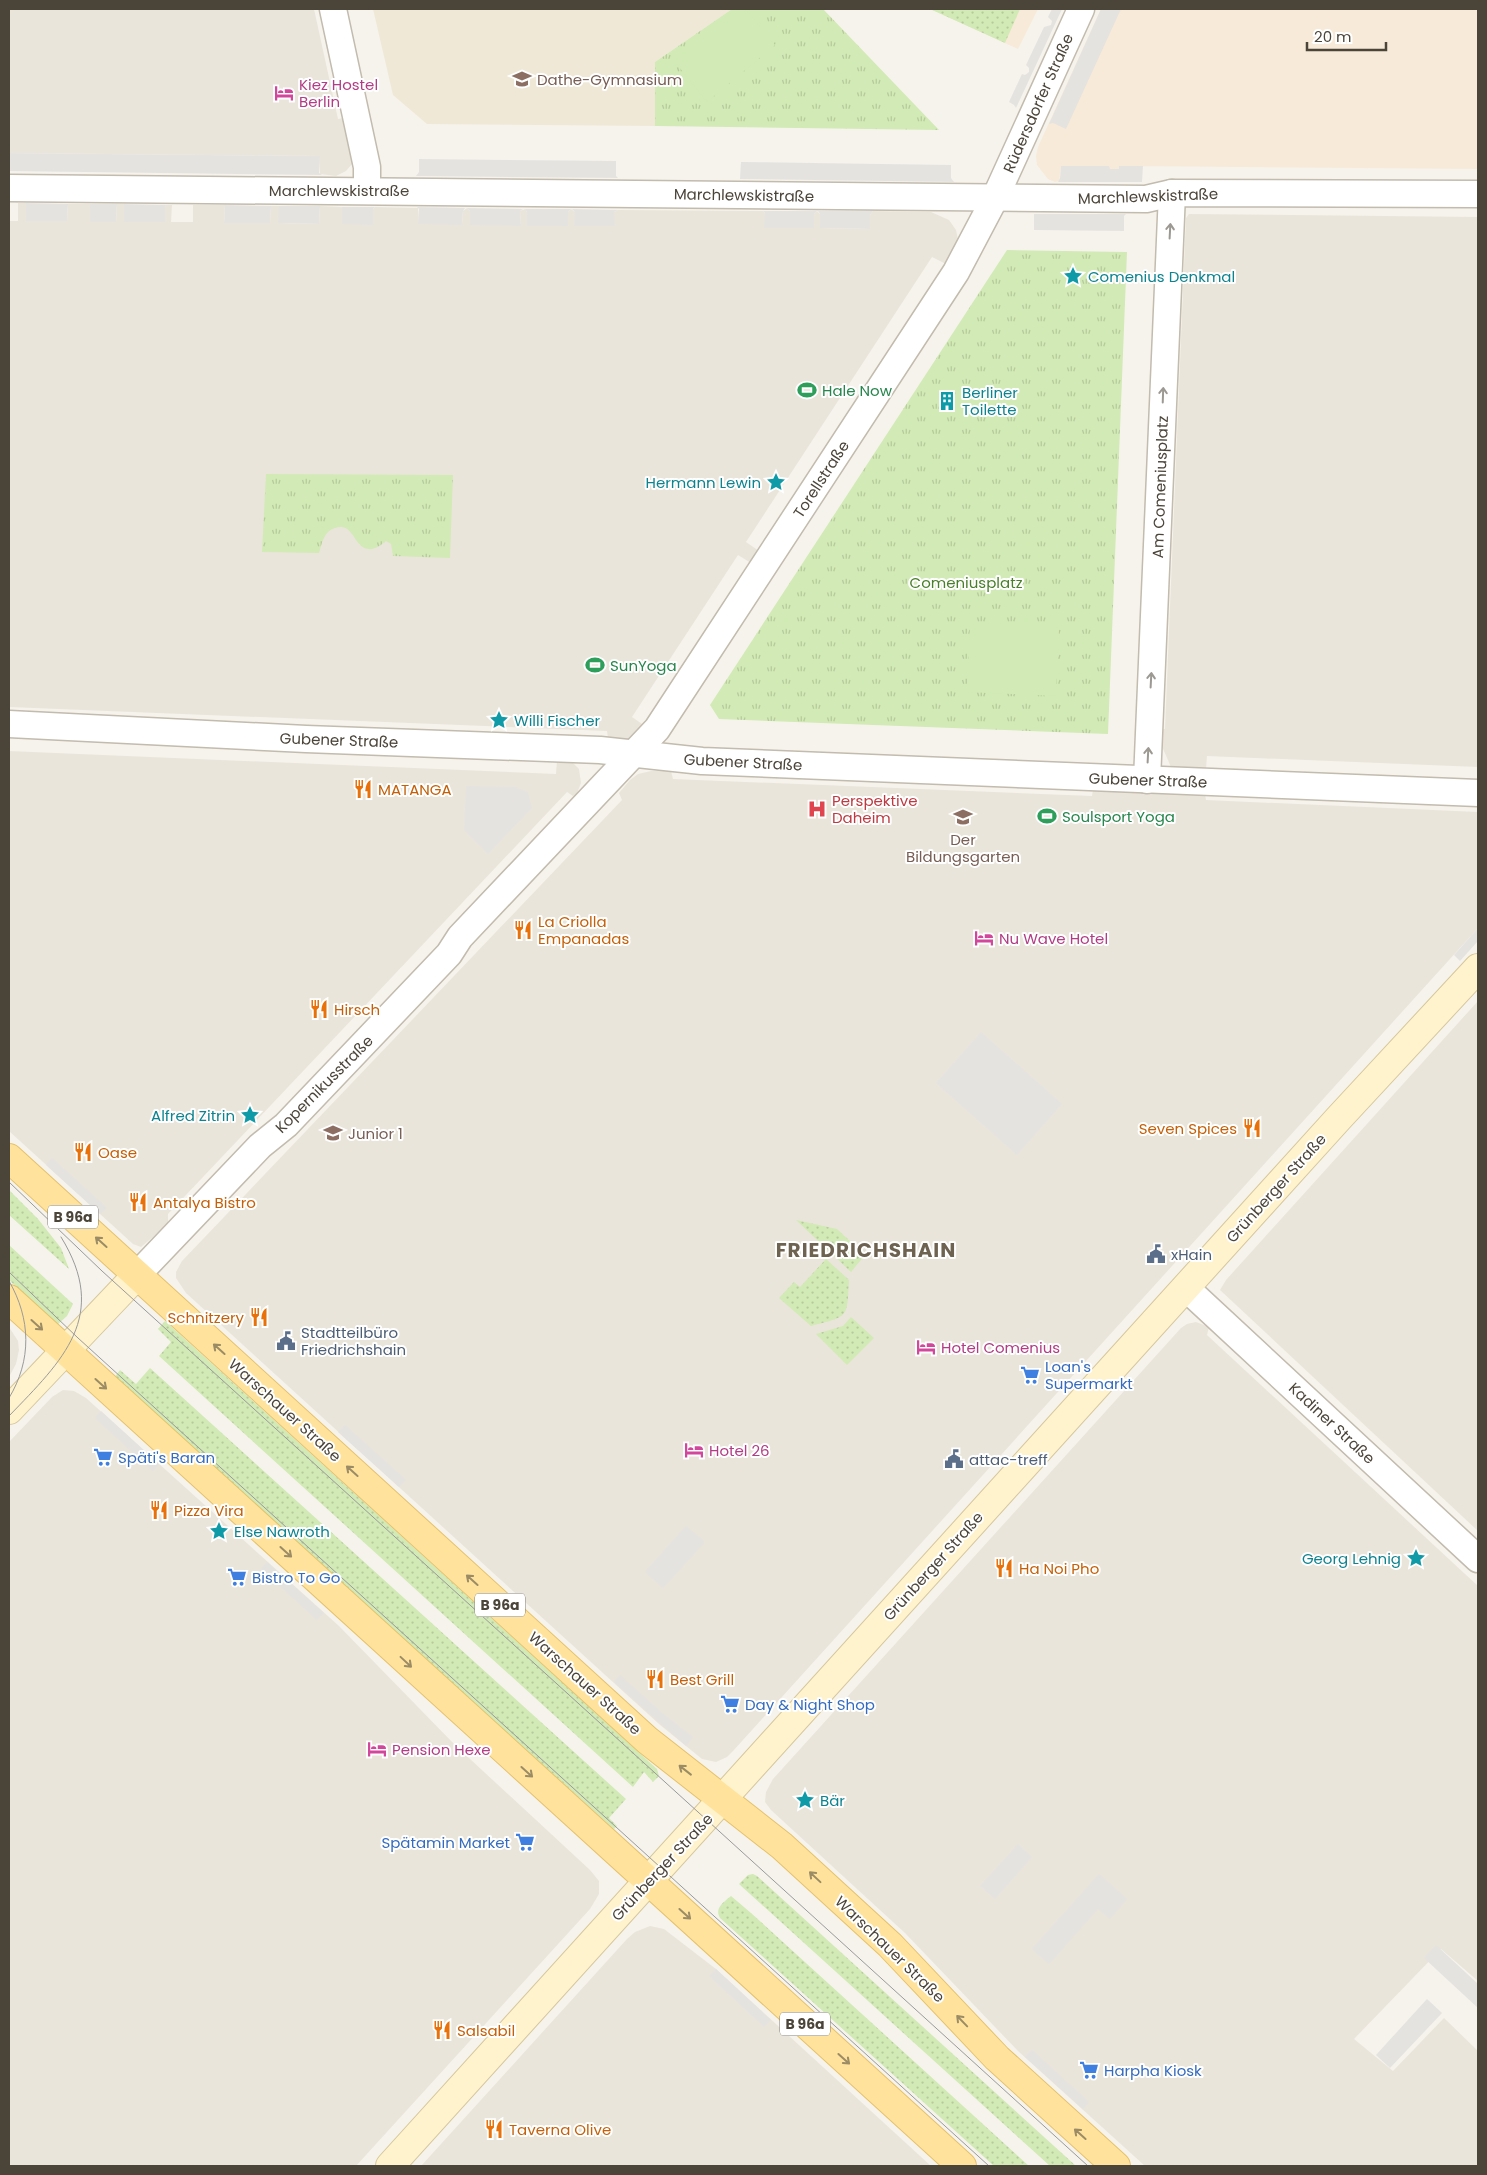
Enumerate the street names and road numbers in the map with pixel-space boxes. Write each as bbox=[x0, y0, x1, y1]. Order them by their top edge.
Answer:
street label: Rüdersdorfer Straße bbox=[998, 30, 1078, 176]
street label: Marchlewskistraße bbox=[269, 180, 409, 201]
street label: Marchlewskistraße bbox=[674, 183, 814, 207]
street label: Marchlewskistraße bbox=[1077, 183, 1219, 209]
street label: Am Comeniusplatz bbox=[1147, 415, 1173, 559]
street label: Torellstraße bbox=[788, 436, 854, 522]
street label: Gubener Straße bbox=[279, 727, 399, 753]
street label: Gubener Straße bbox=[683, 748, 803, 776]
street label: Gubener Straße bbox=[1088, 767, 1208, 793]
street label: Kopernikusstraße bbox=[270, 1030, 378, 1138]
street label: Grünberger Straße bbox=[1221, 1129, 1331, 1247]
road number: B 96a bbox=[48, 1206, 98, 1228]
street label: Warschauer Straße bbox=[224, 1354, 346, 1466]
street label: Kadiner Straße bbox=[1284, 1377, 1380, 1469]
street label: Grünberger Straße bbox=[878, 1507, 988, 1625]
road number: B 96a bbox=[475, 1594, 525, 1616]
street label: Warschauer Straße bbox=[524, 1627, 646, 1739]
street label: Grünberger Straße bbox=[607, 1809, 717, 1925]
street label: Warschauer Straße bbox=[831, 1891, 949, 2007]
road number: B 96a bbox=[780, 2012, 830, 2036]

